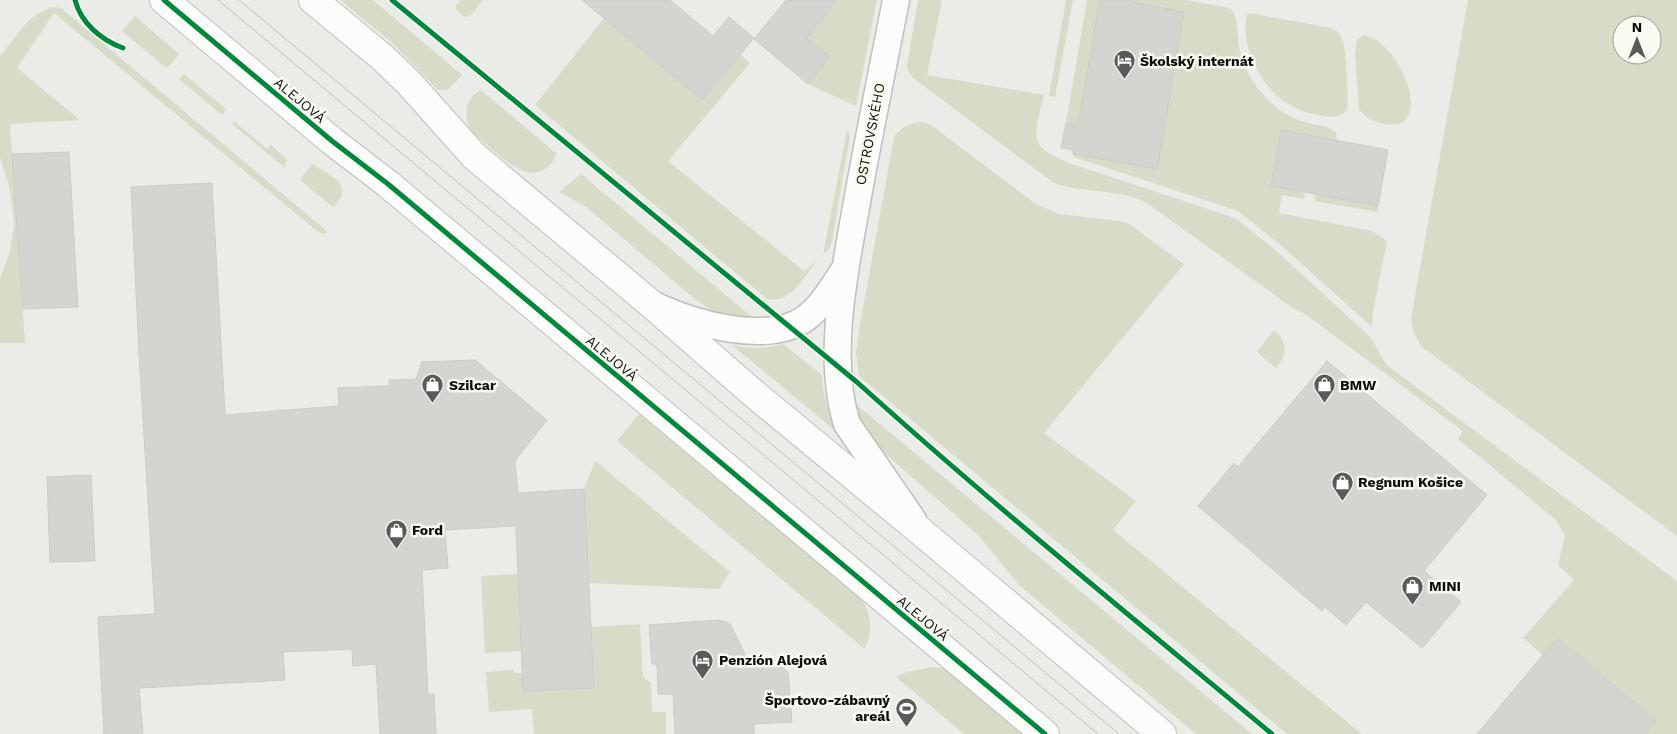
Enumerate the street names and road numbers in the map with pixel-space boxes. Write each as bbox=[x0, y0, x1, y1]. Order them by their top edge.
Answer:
street label: ALEJOVÁ bbox=[271, 74, 329, 126]
street label: OSTROVSKÉHO bbox=[852, 82, 888, 186]
street label: ALEJOVÁ bbox=[583, 332, 641, 384]
street label: ALEJOVÁ bbox=[894, 592, 952, 644]

